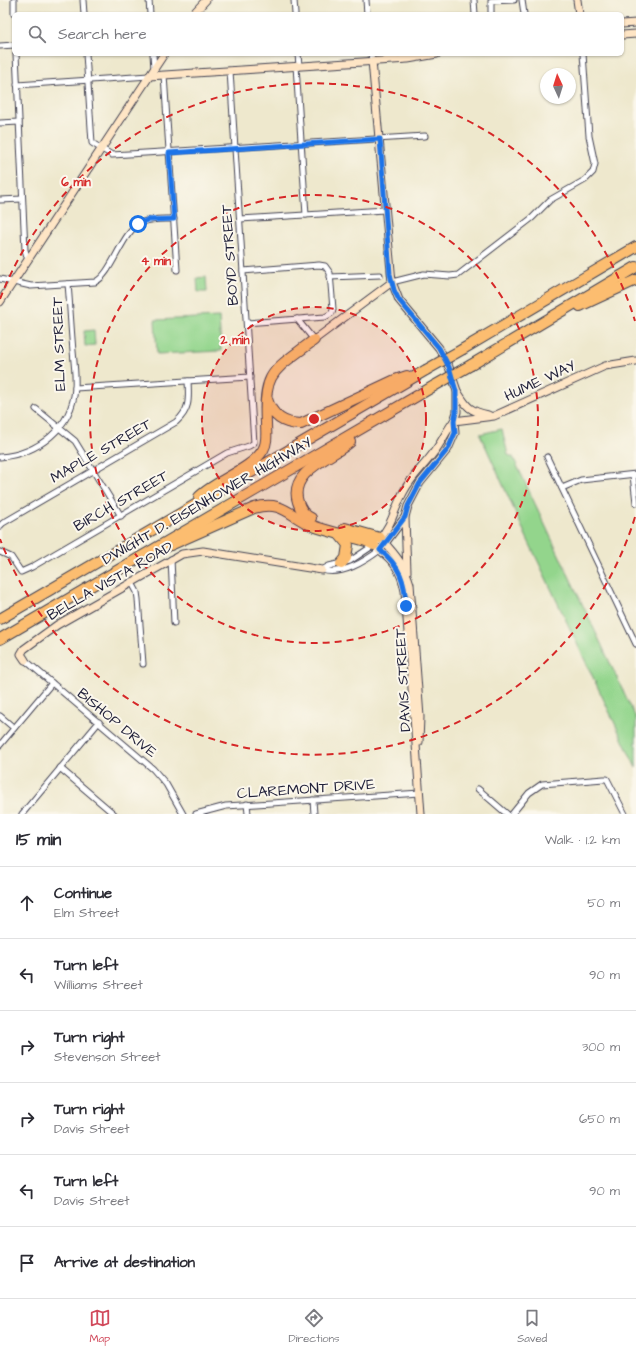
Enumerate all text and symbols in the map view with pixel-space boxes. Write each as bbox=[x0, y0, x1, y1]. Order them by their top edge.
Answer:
search box bbox=[12, 12, 624, 56]
icon: search bbox=[26, 23, 48, 45]
text: Search here bbox=[58, 24, 147, 45]
north arrow bbox=[540, 68, 576, 104]
text: 6 min bbox=[61, 174, 91, 191]
street label: BOYD STREET bbox=[216, 203, 244, 306]
route start bbox=[129, 215, 147, 233]
text: 4 min bbox=[141, 253, 171, 270]
street label: ELM STREET bbox=[47, 296, 71, 392]
text: 2 min bbox=[220, 332, 249, 349]
street label: HUME WAY bbox=[501, 355, 579, 407]
centre of rings bbox=[307, 412, 321, 426]
street label: MAPLE STREET bbox=[47, 413, 156, 489]
street label: DWIGHT D. EISENHOWER HIGHWAY bbox=[98, 432, 316, 570]
street label: BIRCH STREET bbox=[70, 465, 173, 537]
street label: BELLA VISTA ROAD bbox=[43, 536, 177, 626]
route end bbox=[397, 597, 415, 615]
street label: DAVIS STREET bbox=[390, 627, 416, 732]
street label: BISHOP DRIVE bbox=[73, 683, 161, 763]
street label: CLAREMONT DRIVE bbox=[236, 774, 376, 804]
text: 15 min bbox=[16, 828, 61, 852]
text: Walk · 1.2 km bbox=[545, 831, 620, 849]
text: Continue bbox=[54, 883, 112, 904]
icon: ahead bbox=[16, 892, 38, 914]
text: 50 m bbox=[587, 894, 620, 912]
text: Elm Street bbox=[54, 904, 119, 922]
text: Turn left bbox=[54, 955, 118, 976]
icon: left bbox=[16, 964, 38, 986]
text: 90 m bbox=[589, 966, 620, 984]
text: Williams Street bbox=[54, 976, 143, 994]
text: Turn right bbox=[54, 1027, 125, 1048]
icon: right bbox=[16, 1036, 38, 1058]
text: 300 m bbox=[582, 1038, 620, 1056]
text: Stevenson Street bbox=[54, 1048, 161, 1066]
text: Turn right bbox=[54, 1099, 125, 1120]
icon: right bbox=[16, 1108, 38, 1130]
text: 650 m bbox=[579, 1110, 620, 1128]
text: Davis Street bbox=[54, 1120, 130, 1138]
text: Turn left bbox=[54, 1171, 118, 1192]
icon: left bbox=[16, 1180, 38, 1202]
text: 90 m bbox=[589, 1182, 620, 1200]
text: Davis Street bbox=[54, 1192, 130, 1210]
icon: arrive bbox=[16, 1252, 38, 1274]
text: Arrive at destination bbox=[54, 1252, 195, 1273]
tab: Map bbox=[89, 1307, 111, 1346]
tab: Directions bbox=[288, 1307, 340, 1346]
tab: Saved bbox=[517, 1307, 547, 1346]

